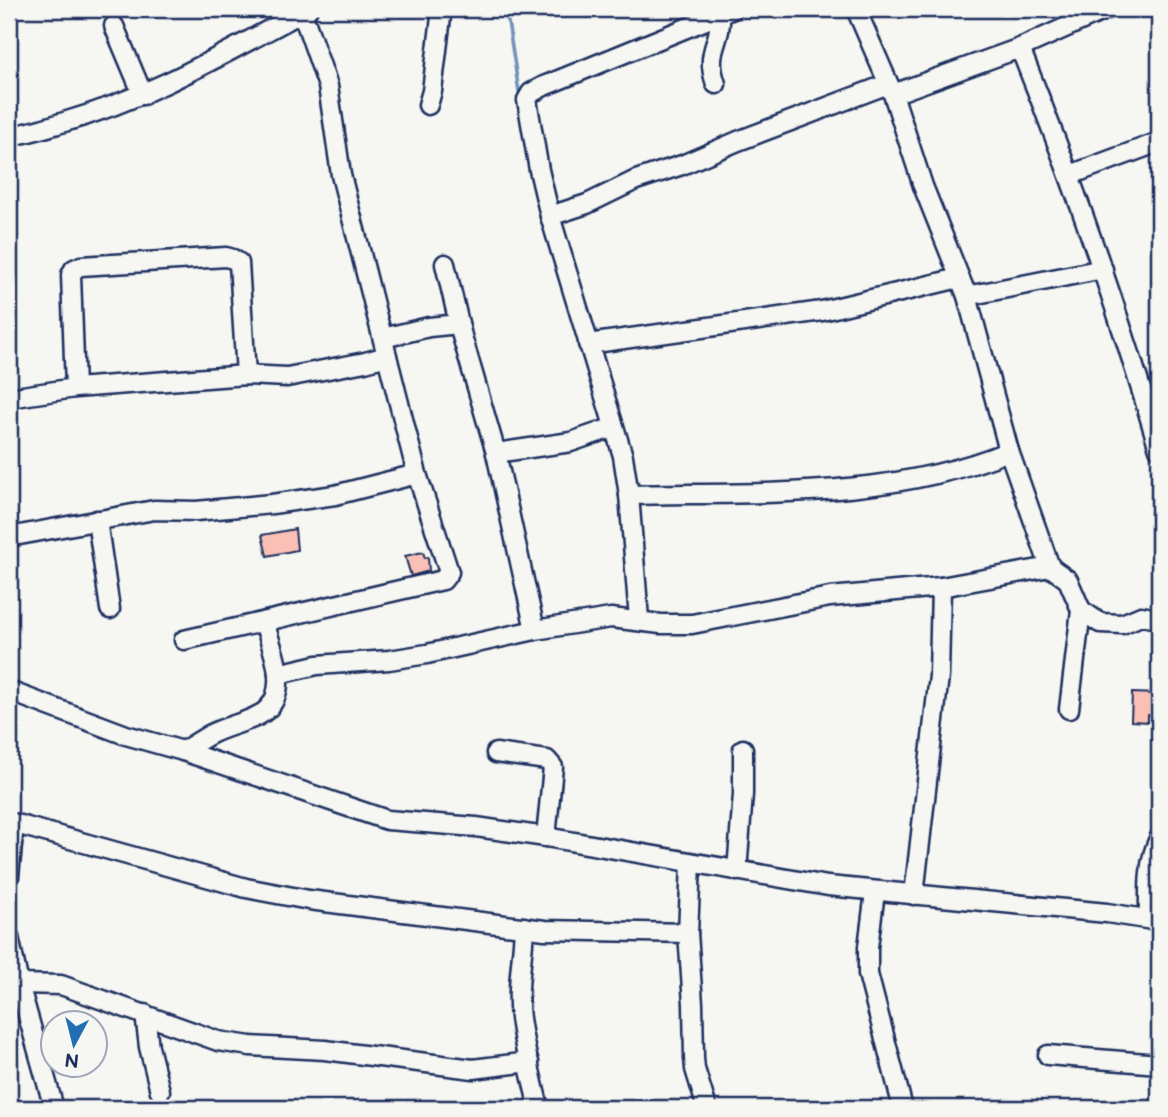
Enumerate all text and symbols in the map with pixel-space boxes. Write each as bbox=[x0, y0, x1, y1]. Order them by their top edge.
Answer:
north arrow bbox=[38, 1009, 108, 1078]
text: N bbox=[64, 1047, 81, 1072]

